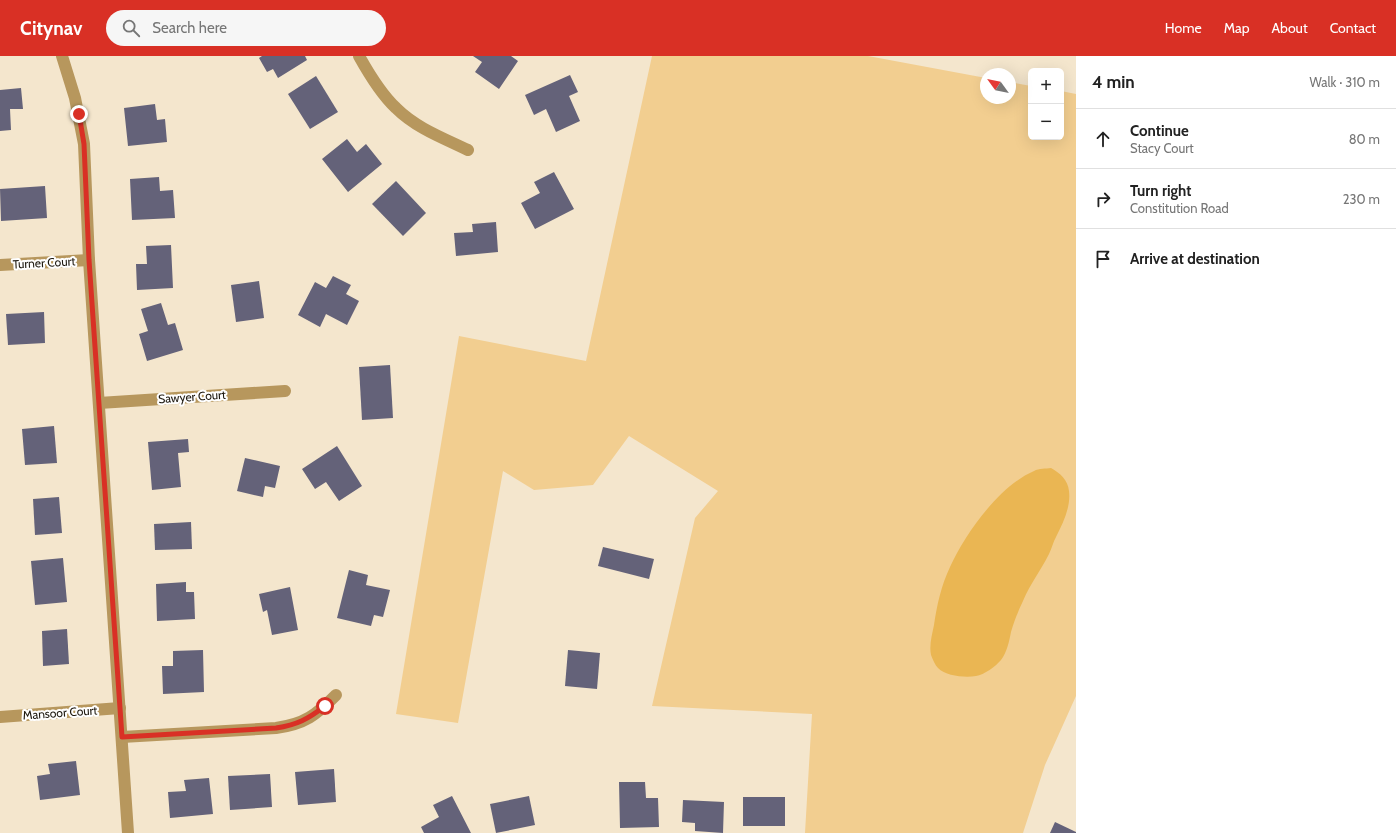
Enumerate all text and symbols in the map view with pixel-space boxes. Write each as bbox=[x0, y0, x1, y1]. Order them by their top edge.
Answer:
search box bbox=[106, 10, 386, 46]
text: Citynav bbox=[20, 17, 82, 40]
icon: search bbox=[120, 17, 142, 39]
text: Search here bbox=[152, 19, 227, 37]
text: Home bbox=[1165, 19, 1202, 37]
text: Map bbox=[1224, 19, 1249, 37]
text: About bbox=[1271, 19, 1308, 37]
text: Contact bbox=[1330, 19, 1376, 37]
north arrow bbox=[980, 68, 1016, 104]
map controls bbox=[1028, 68, 1064, 140]
button: + bbox=[1028, 68, 1064, 104]
text: 4 min bbox=[1092, 72, 1135, 92]
text: Walk · 310 m bbox=[1309, 74, 1380, 90]
button: − bbox=[1028, 104, 1064, 140]
route end bbox=[70, 105, 88, 123]
text: Continue bbox=[1130, 122, 1189, 140]
icon: ahead bbox=[1092, 128, 1114, 150]
text: 80 m bbox=[1349, 131, 1380, 147]
text: Stacy Court bbox=[1130, 140, 1194, 156]
text: Turn right bbox=[1130, 182, 1191, 200]
icon: right bbox=[1092, 188, 1114, 210]
text: 230 m bbox=[1343, 191, 1380, 207]
text: Constitution Road bbox=[1130, 200, 1229, 216]
icon: arrive bbox=[1092, 248, 1114, 270]
text: Arrive at destination bbox=[1130, 250, 1260, 268]
street label: Turner Court bbox=[12, 253, 76, 272]
street label: Sawyer Court bbox=[158, 387, 226, 406]
route start bbox=[316, 697, 334, 715]
street label: Mansoor Court bbox=[22, 702, 98, 723]

